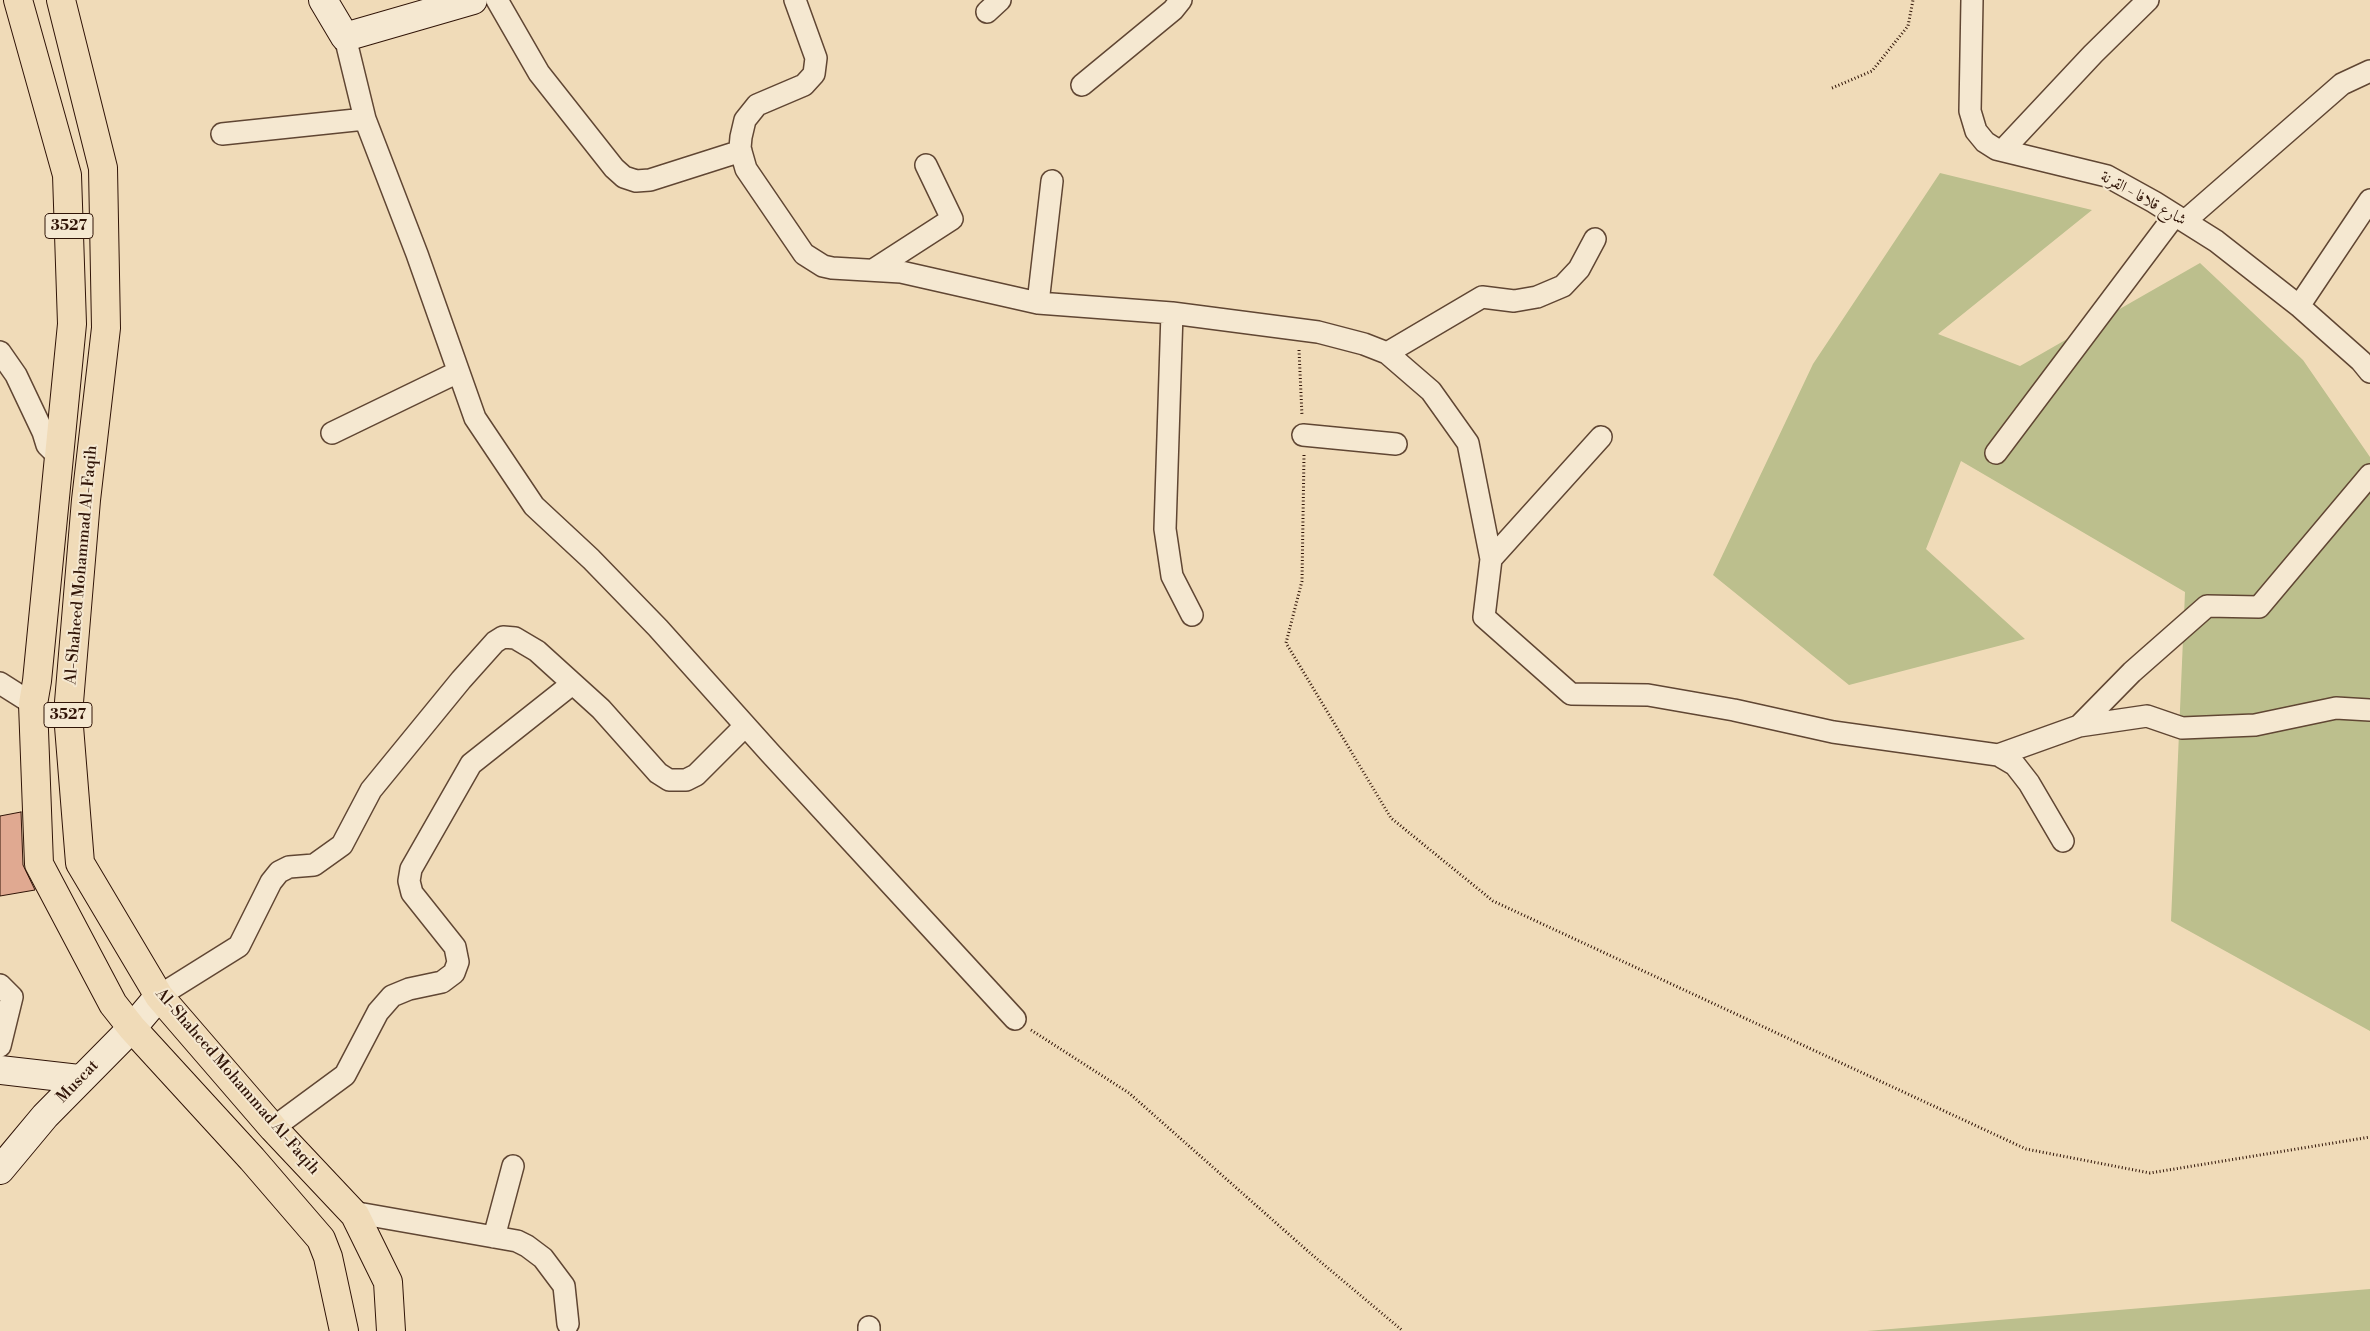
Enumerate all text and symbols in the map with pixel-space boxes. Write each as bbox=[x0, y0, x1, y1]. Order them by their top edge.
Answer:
street label: شارع قلافا - القرنة bbox=[2097, 168, 2189, 230]
road number: 3527 bbox=[45, 214, 93, 238]
street label: Al-Shaheed Mohammad Al-Faqih bbox=[62, 444, 102, 686]
road number: 3527 bbox=[44, 702, 92, 728]
street label: Al-Shaheed Mohammad Al-Faqih bbox=[151, 985, 323, 1179]
street label: Muscat bbox=[53, 1057, 103, 1107]

